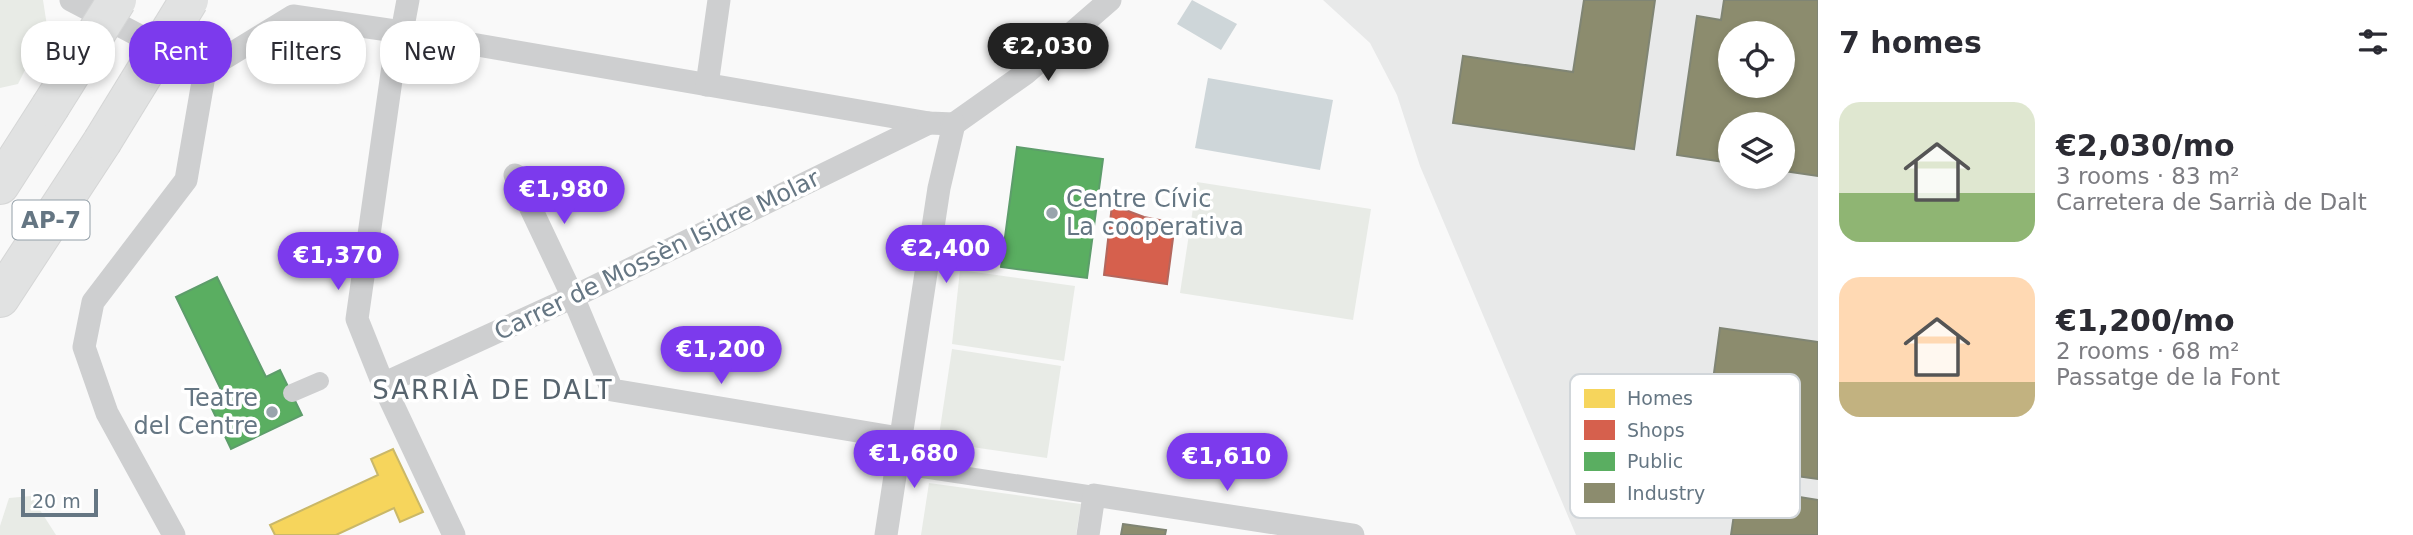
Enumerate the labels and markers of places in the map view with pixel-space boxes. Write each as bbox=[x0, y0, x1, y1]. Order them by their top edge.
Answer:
pin: €2,030 bbox=[991, 24, 1105, 83]
pin: €1,980 bbox=[507, 166, 621, 226]
place label: Centre Cívic La cooperativa bbox=[1066, 185, 1244, 241]
marker: Centre Cívic La cooperativa bbox=[1044, 205, 1060, 221]
pin: €2,400 bbox=[889, 226, 1003, 285]
pin: €1,370 bbox=[281, 232, 395, 292]
pin: €1,200 bbox=[664, 326, 778, 386]
place label: Teatre del Centre bbox=[133, 384, 258, 440]
marker: Teatre del Centre bbox=[264, 404, 280, 420]
pin: €1,680 bbox=[857, 430, 971, 490]
pin: €1,610 bbox=[1170, 434, 1284, 493]

